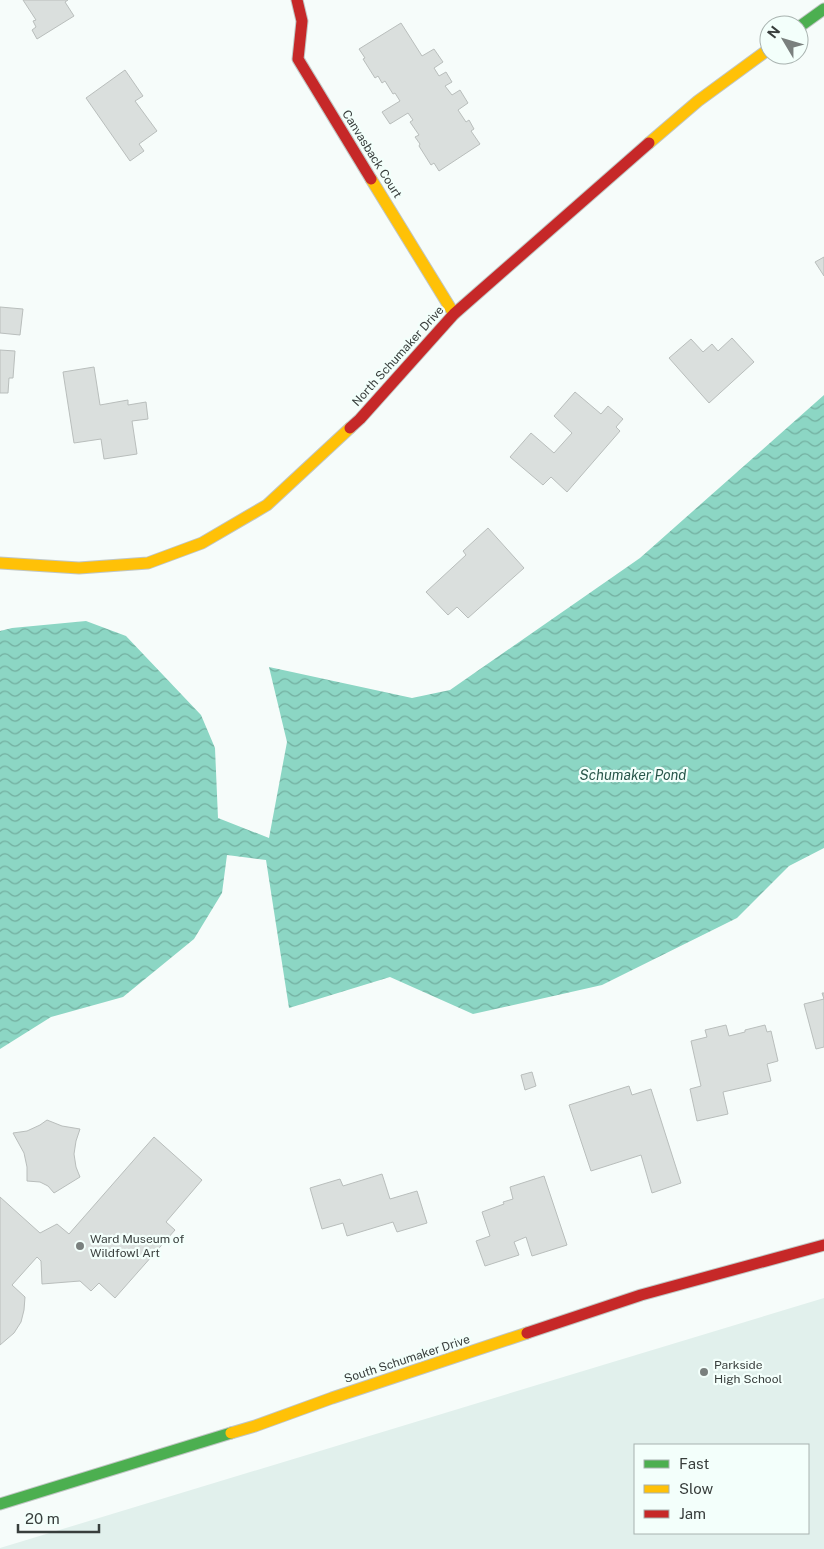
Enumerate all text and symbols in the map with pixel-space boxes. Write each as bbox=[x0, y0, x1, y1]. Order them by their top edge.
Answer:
north arrow bbox=[759, 15, 809, 65]
text: N bbox=[764, 23, 783, 41]
street label: Canvasback Court bbox=[339, 107, 405, 201]
street label: North Schumaker Drive bbox=[349, 303, 447, 409]
water label: Schumaker Pond bbox=[580, 767, 686, 783]
place label: Ward Museum of Wildfowl Art bbox=[90, 1232, 184, 1260]
marker: Ward Museum of Wildfowl Art bbox=[74, 1240, 86, 1252]
street label: South Schumaker Drive bbox=[342, 1332, 472, 1386]
place label: Parkside High School bbox=[714, 1358, 782, 1386]
marker: Parkside High School bbox=[698, 1366, 710, 1378]
legend bbox=[634, 1444, 809, 1534]
text: Fast bbox=[679, 1455, 709, 1472]
text: Slow bbox=[679, 1480, 714, 1497]
scale bar bbox=[18, 1502, 99, 1534]
text: Jam bbox=[679, 1505, 706, 1522]
text: 20 m bbox=[25, 1510, 60, 1527]

